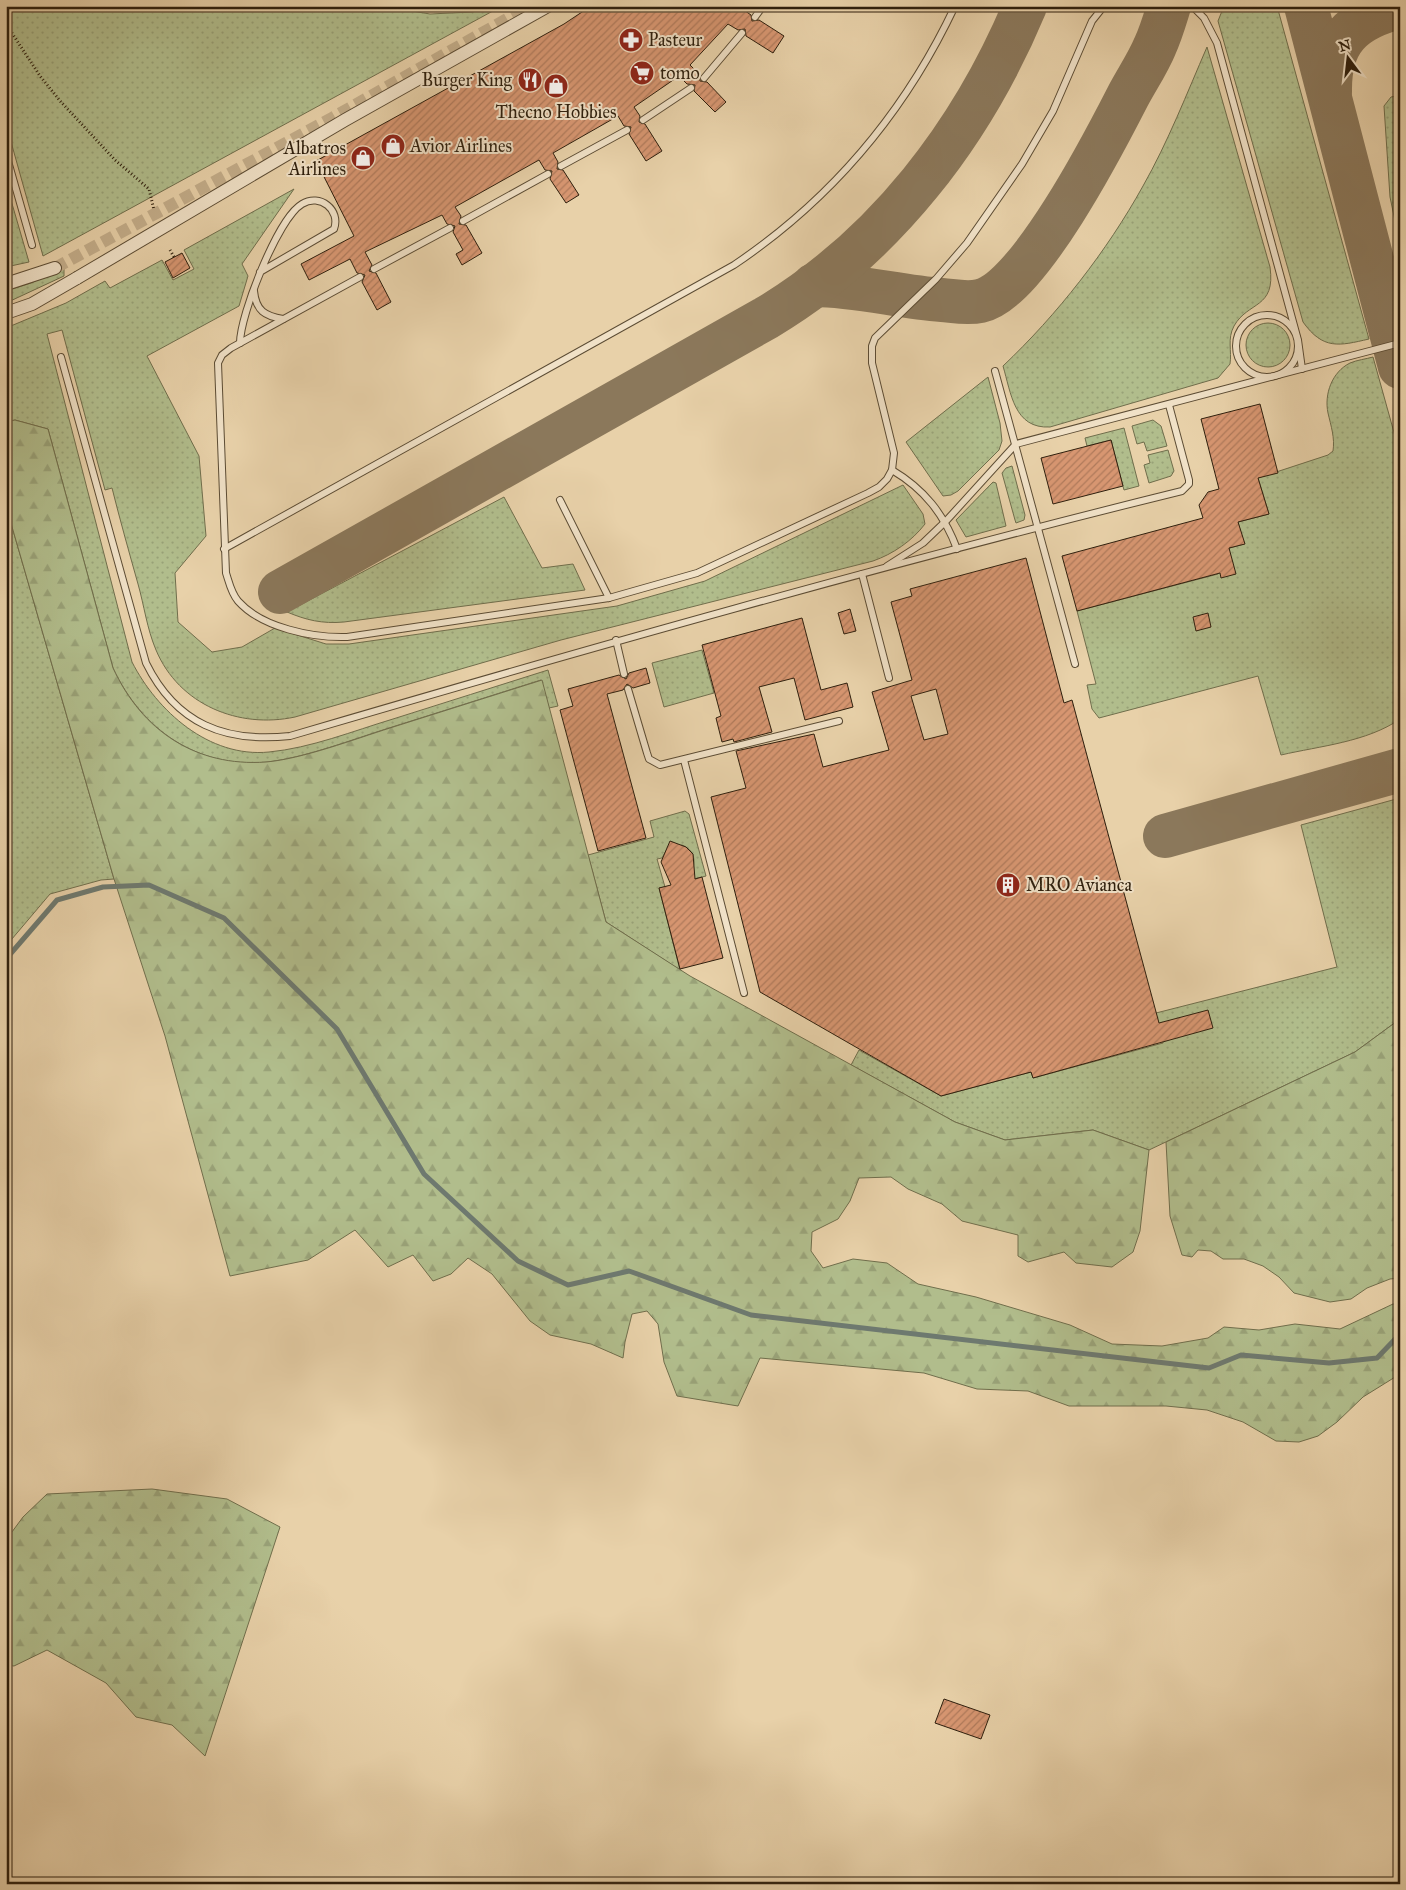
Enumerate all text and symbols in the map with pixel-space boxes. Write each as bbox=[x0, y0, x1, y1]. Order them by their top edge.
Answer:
pharmacy icon: Pasteur bbox=[618, 27, 644, 53]
place label: Pasteur bbox=[648, 29, 703, 51]
north arrow bbox=[1324, 32, 1374, 82]
text: N bbox=[1337, 36, 1353, 56]
supermarket icon: tomo bbox=[629, 60, 655, 86]
place label: tomo bbox=[660, 62, 700, 84]
restaurant icon: Burger King bbox=[517, 67, 543, 93]
place label: Burger King bbox=[421, 69, 513, 92]
shop icon: Thecno Hobbies bbox=[543, 73, 569, 99]
place label: Thecno Hobbies bbox=[495, 101, 617, 123]
shop icon: Avior Airlines bbox=[380, 133, 406, 159]
place label: Avior Airlines bbox=[409, 135, 512, 157]
place label: Albatros Airlines bbox=[283, 137, 346, 180]
shop icon: Albatros Airlines bbox=[350, 145, 376, 171]
building icon: MRO Avianca bbox=[995, 872, 1021, 898]
place label: MRO Avianca bbox=[1026, 874, 1132, 896]

